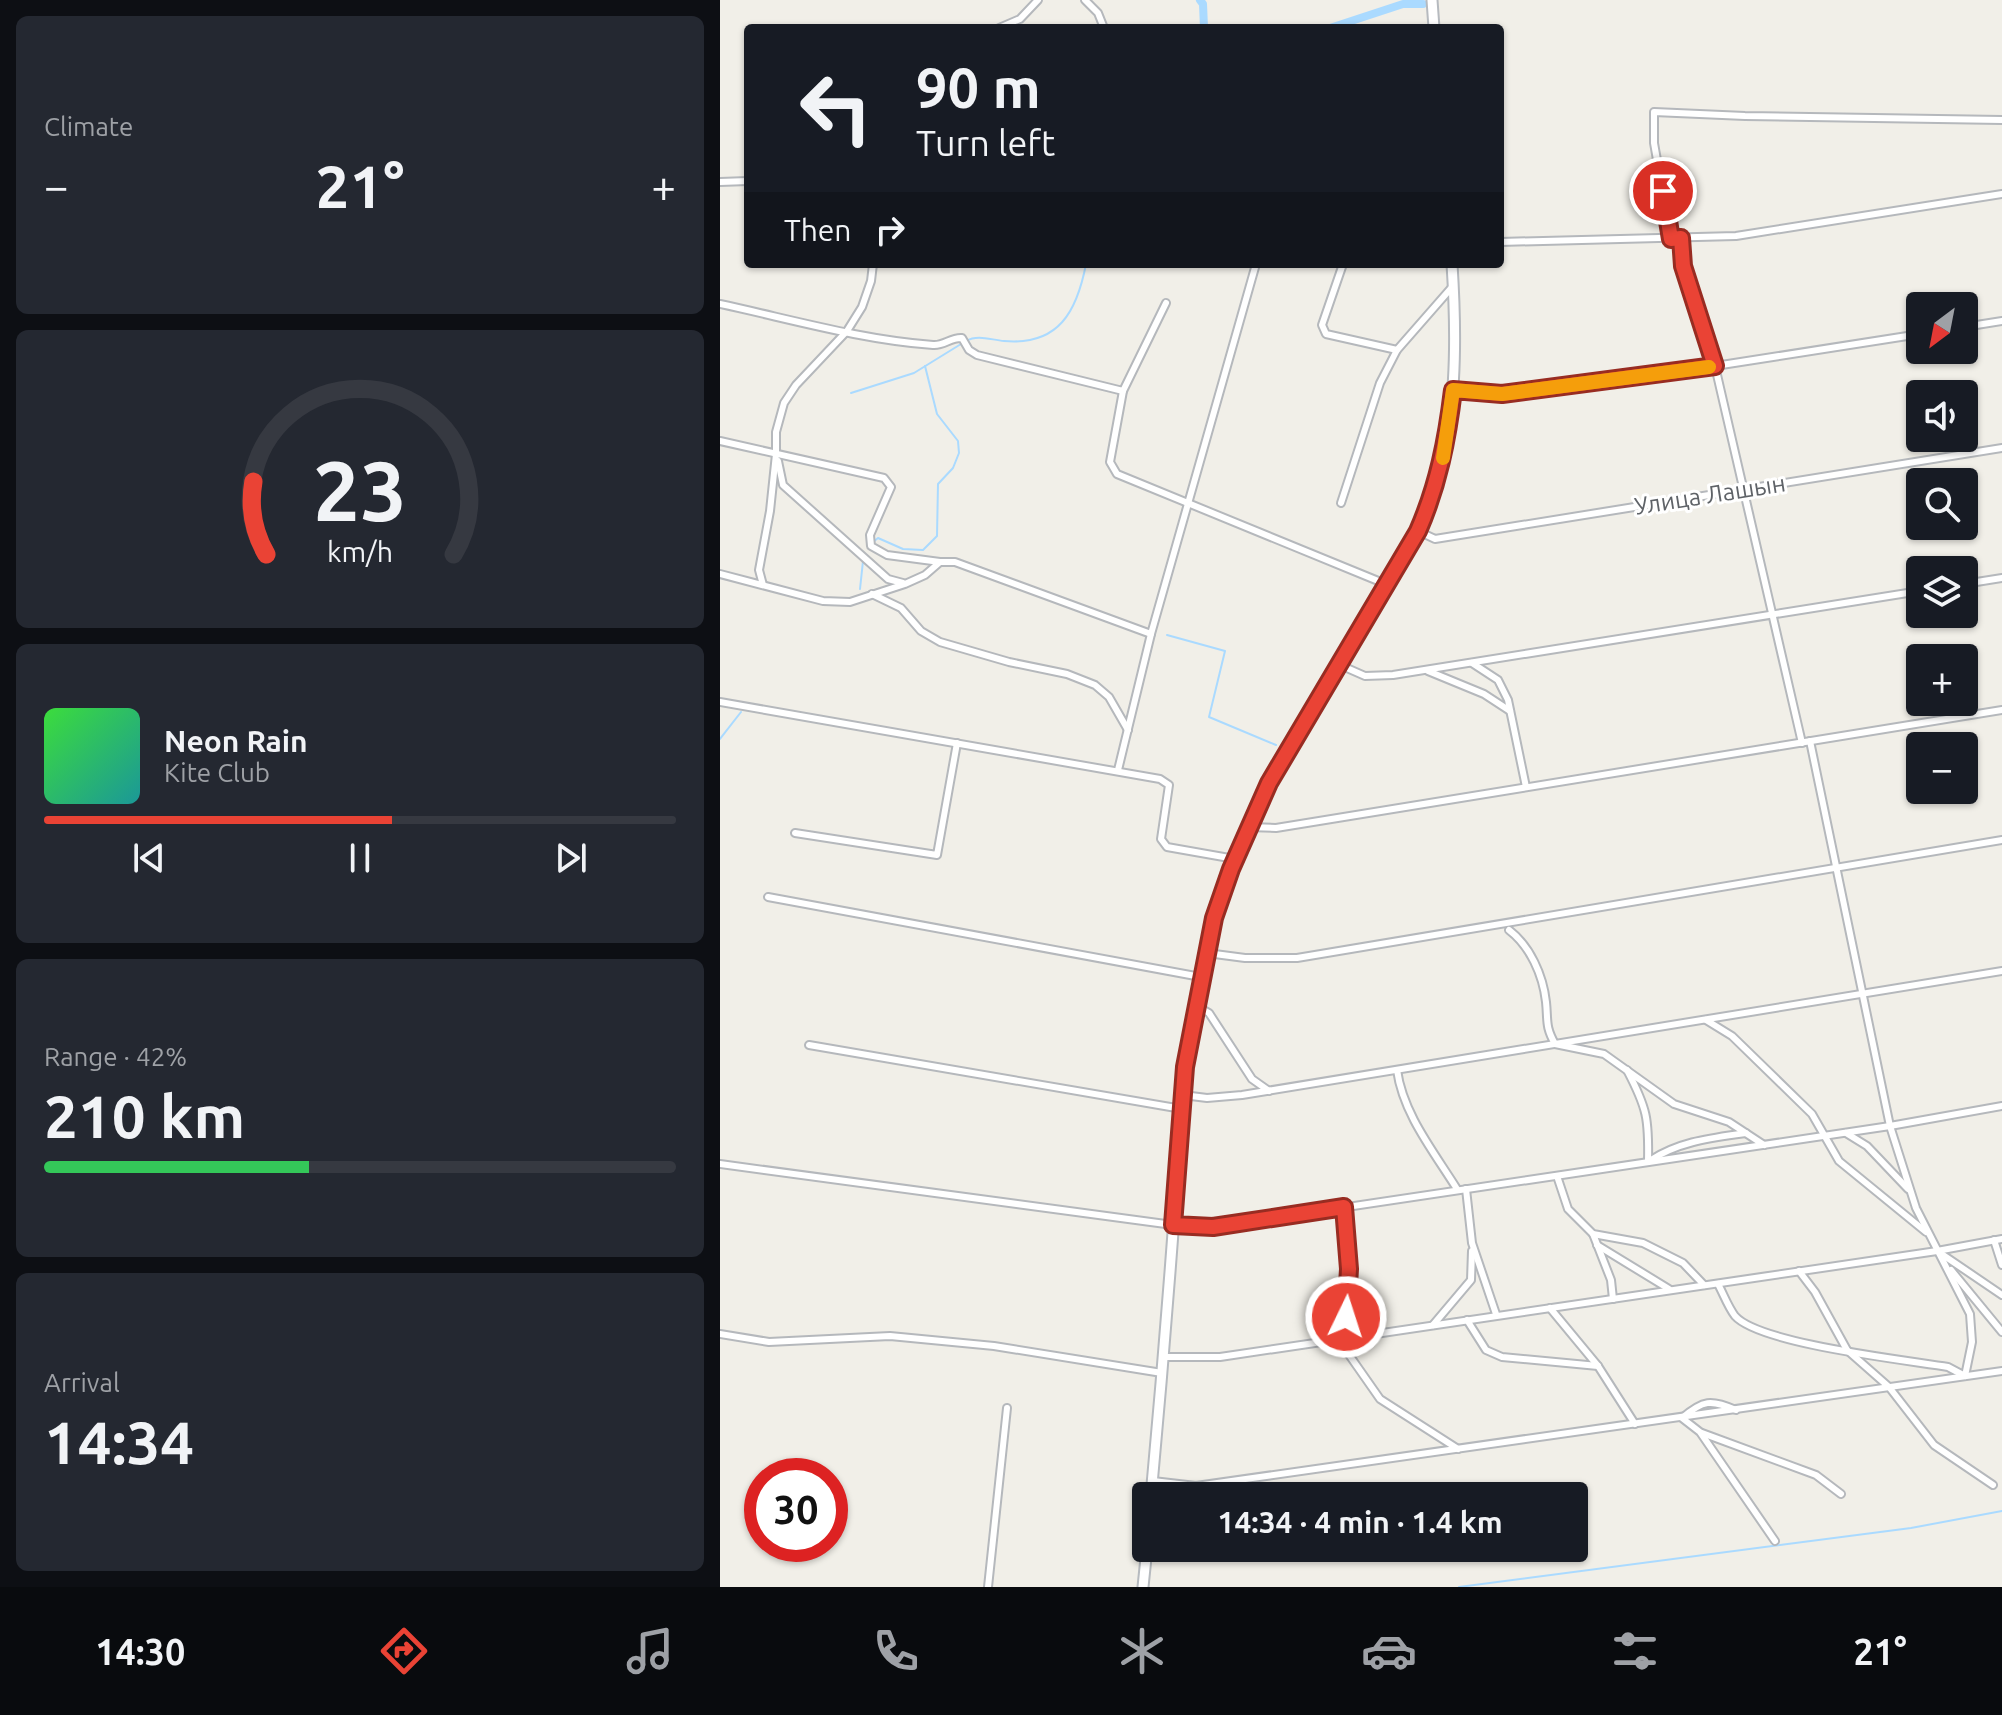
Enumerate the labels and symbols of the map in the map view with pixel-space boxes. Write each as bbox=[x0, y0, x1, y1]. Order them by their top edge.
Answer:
pin bbox=[1629, 157, 1697, 225]
north arrow bbox=[1906, 292, 1978, 364]
street label: Улица Лашын bbox=[1632, 469, 1787, 520]
position arrow bbox=[1304, 1275, 1388, 1359]
speed limit sign: 30 bbox=[744, 1458, 848, 1562]

